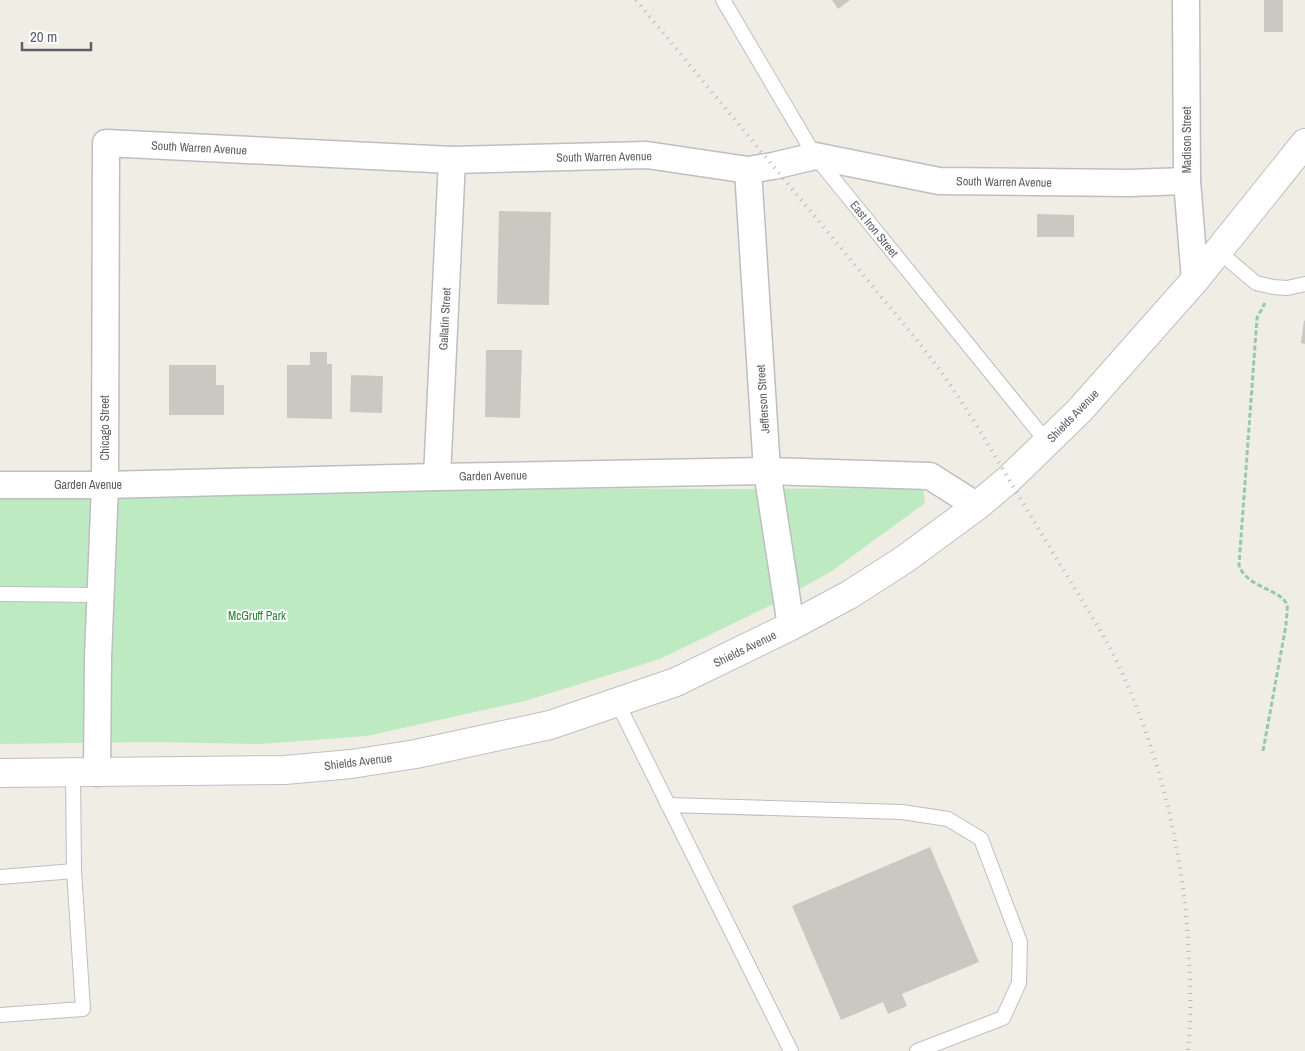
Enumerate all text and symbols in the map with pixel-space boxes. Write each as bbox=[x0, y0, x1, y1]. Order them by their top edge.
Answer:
scale bar bbox=[22, 20, 91, 52]
text: 20 m bbox=[30, 26, 57, 47]
street label: Madison Street bbox=[1179, 106, 1195, 173]
street label: South Warren Avenue bbox=[151, 138, 247, 158]
street label: South Warren Avenue bbox=[556, 148, 652, 166]
street label: South Warren Avenue bbox=[956, 173, 1052, 191]
street label: East Iron Street bbox=[846, 197, 902, 261]
street label: Gallatin Street bbox=[435, 287, 455, 351]
street label: Jefferson Street bbox=[753, 364, 773, 434]
street label: Shields Avenue bbox=[1044, 386, 1102, 446]
street label: Chicago Street bbox=[97, 395, 113, 461]
street label: Garden Avenue bbox=[459, 467, 527, 485]
street label: Garden Avenue bbox=[54, 477, 122, 493]
park label: McGruff Park bbox=[228, 608, 286, 624]
street label: Shields Avenue bbox=[711, 627, 779, 671]
street label: Shields Avenue bbox=[323, 750, 393, 774]

